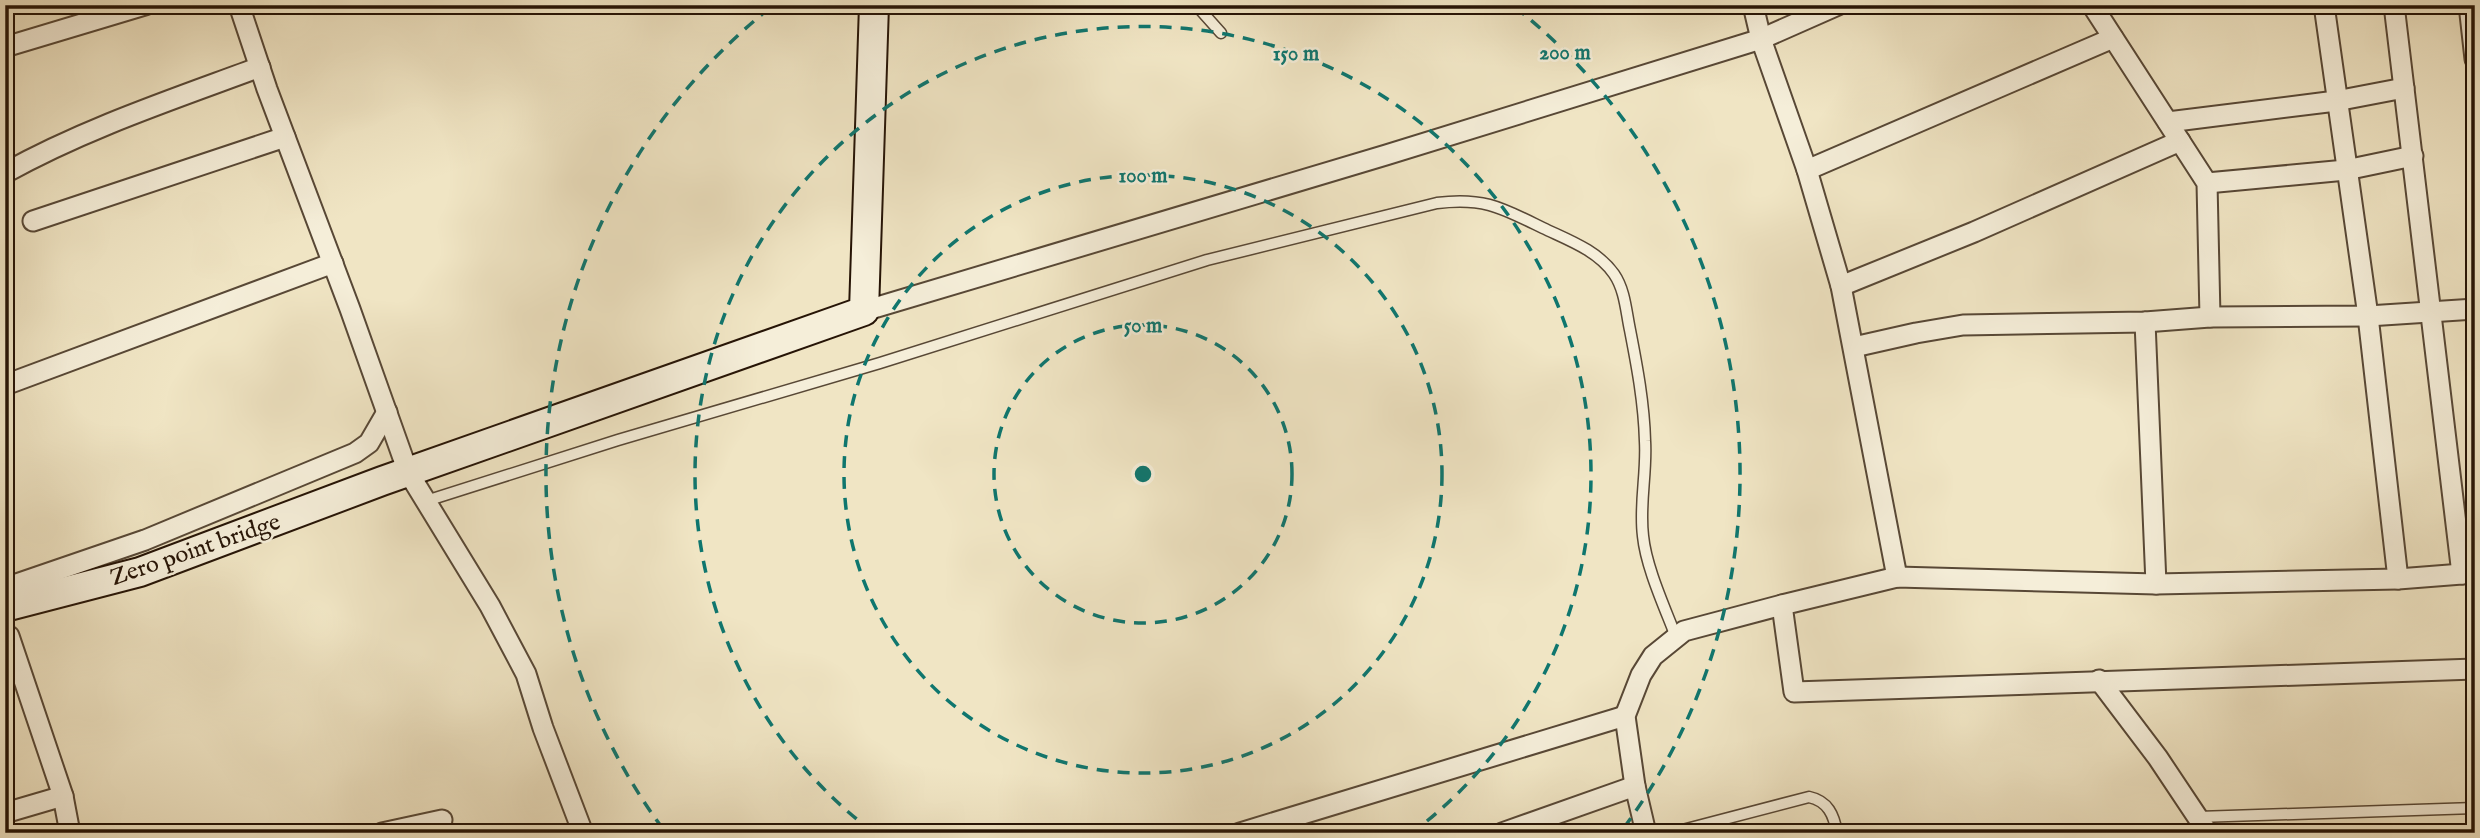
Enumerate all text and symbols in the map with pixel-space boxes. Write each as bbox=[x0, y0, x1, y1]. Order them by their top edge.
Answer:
text: 200 m bbox=[1539, 40, 1591, 67]
text: 150 m bbox=[1273, 41, 1320, 68]
text: 100 m bbox=[1118, 163, 1168, 190]
text: 50 m bbox=[1124, 313, 1163, 340]
centre of rings bbox=[1131, 462, 1155, 486]
street label: Zero point bridge bbox=[106, 507, 285, 594]

